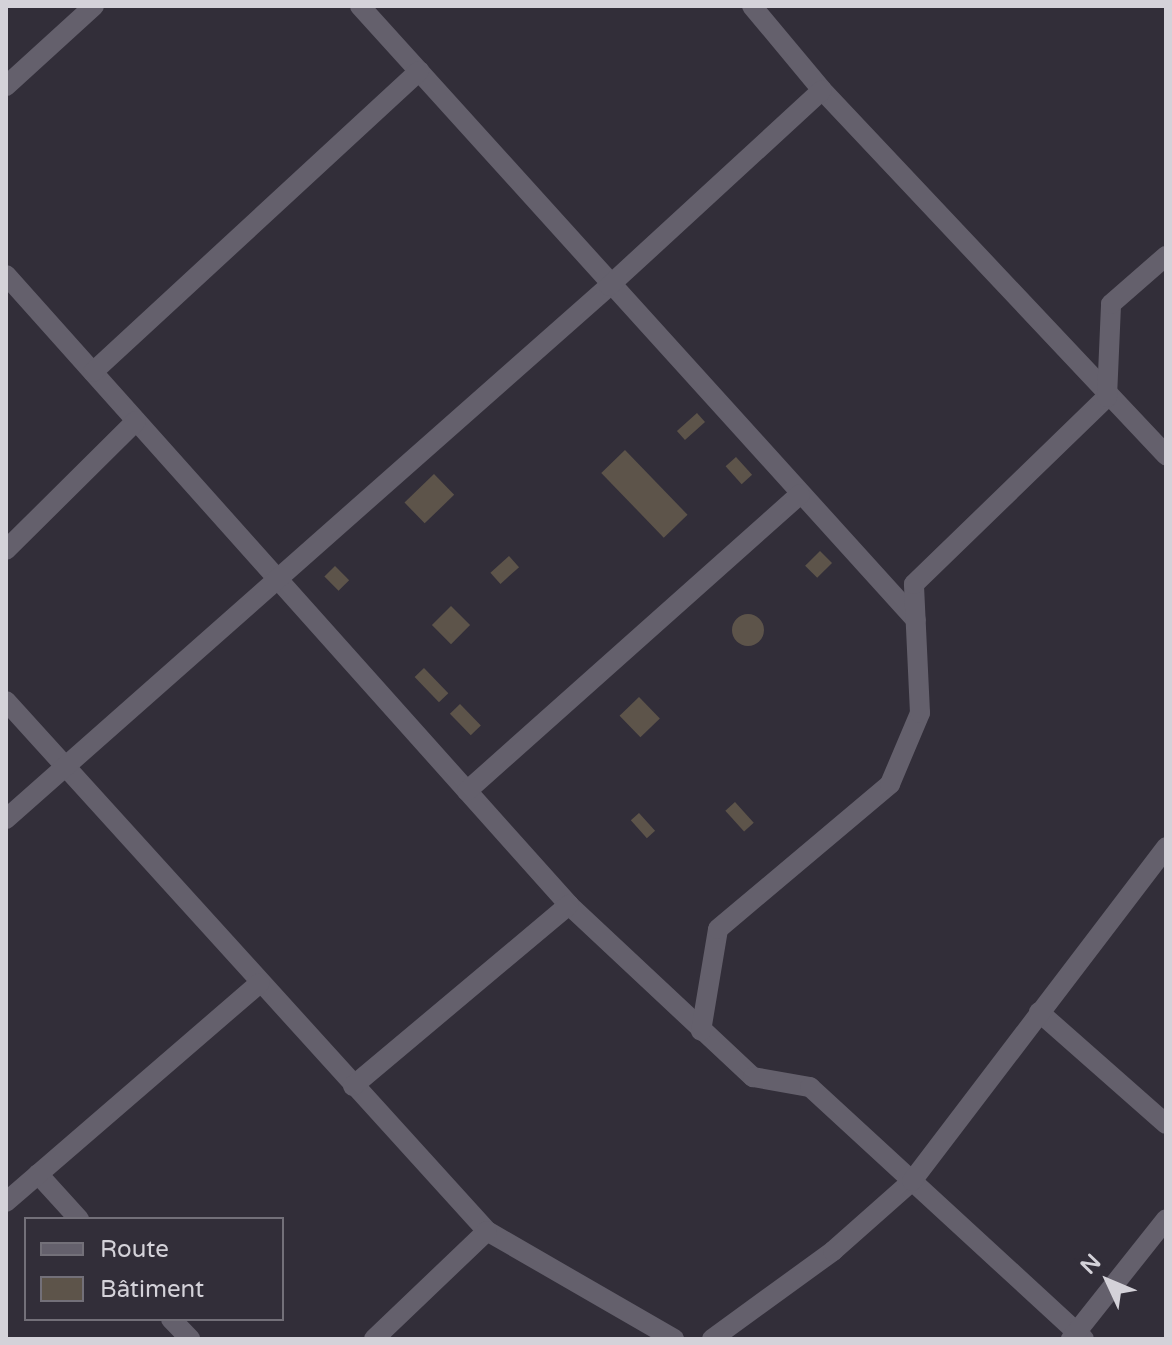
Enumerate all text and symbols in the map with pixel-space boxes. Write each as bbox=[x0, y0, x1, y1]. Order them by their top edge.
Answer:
legend bbox=[24, 1217, 284, 1321]
text: Route bbox=[100, 1235, 169, 1264]
north arrow bbox=[1068, 1241, 1148, 1321]
text: N bbox=[1075, 1249, 1106, 1280]
text: Bâtiment bbox=[100, 1275, 204, 1304]

